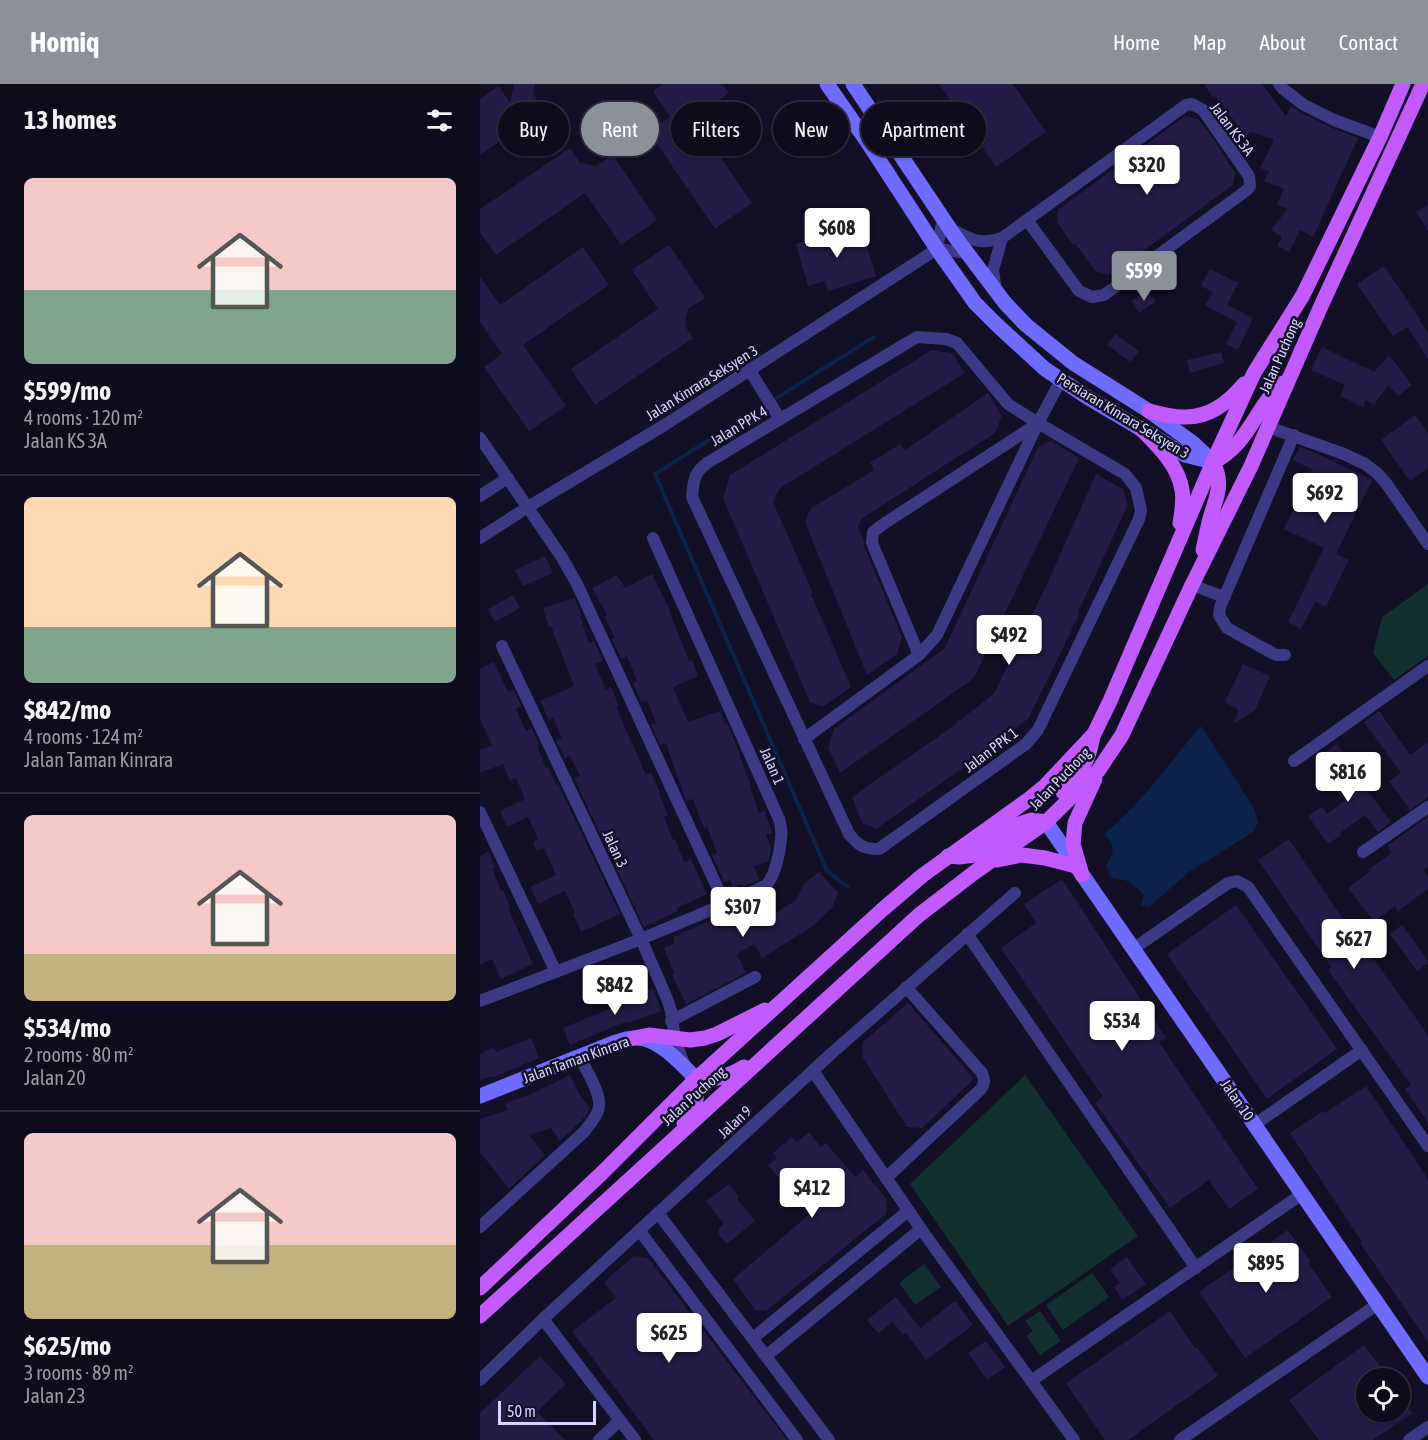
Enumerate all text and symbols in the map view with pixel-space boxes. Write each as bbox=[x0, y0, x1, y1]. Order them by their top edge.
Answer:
text: Homiq bbox=[30, 26, 99, 58]
text: Home bbox=[1113, 30, 1160, 54]
text: Map bbox=[1193, 30, 1227, 54]
text: About bbox=[1260, 30, 1306, 54]
text: Contact bbox=[1339, 30, 1398, 54]
street label: Jalan KS 3A bbox=[1207, 99, 1258, 159]
chip: Buy bbox=[498, 102, 569, 156]
chip: Rent bbox=[581, 102, 659, 156]
chip: Filters bbox=[671, 102, 761, 156]
chip: New bbox=[773, 102, 849, 156]
chip: Apartment bbox=[861, 102, 986, 156]
icon: filters bbox=[423, 104, 456, 137]
text: 13 homes bbox=[24, 105, 117, 135]
pin: $320 bbox=[1111, 145, 1183, 196]
text: $320 bbox=[1129, 153, 1165, 176]
pin: $608 bbox=[801, 208, 873, 259]
text: $608 bbox=[819, 216, 855, 239]
icon: home bbox=[186, 217, 294, 325]
pin: $599 bbox=[1108, 251, 1180, 302]
text: $599 bbox=[1126, 259, 1162, 282]
street label: Jalan Puchong bbox=[1255, 315, 1304, 396]
street label: Jalan Kinrara Seksyen 3 bbox=[643, 341, 761, 424]
street label: Persiaran Kinrara Seksyen 3 bbox=[1054, 369, 1192, 462]
text: $599/mo bbox=[24, 376, 111, 406]
street label: Jalan PPK 4 bbox=[707, 402, 770, 449]
text: 4 rooms · 120 m² bbox=[24, 406, 143, 429]
text: Jalan KS 3A bbox=[24, 429, 107, 452]
pin: $692 bbox=[1289, 473, 1361, 524]
text: $692 bbox=[1307, 481, 1343, 504]
icon: home bbox=[186, 536, 294, 644]
pin: $492 bbox=[973, 615, 1045, 666]
text: $492 bbox=[991, 623, 1027, 646]
text: $842/mo bbox=[24, 695, 111, 725]
street label: Jalan PPK 1 bbox=[960, 724, 1021, 775]
text: 4 rooms · 124 m² bbox=[24, 725, 143, 748]
street label: Jalan Puchong bbox=[1026, 743, 1094, 813]
street label: Jalan 1 bbox=[757, 744, 788, 787]
text: Jalan Taman Kinrara bbox=[24, 748, 173, 771]
pin: $816 bbox=[1312, 752, 1384, 803]
text: $816 bbox=[1330, 760, 1366, 783]
street label: Jalan 3 bbox=[599, 827, 631, 870]
icon: home bbox=[186, 854, 294, 962]
pin: $307 bbox=[707, 887, 779, 938]
text: $307 bbox=[725, 895, 761, 918]
pin: $627 bbox=[1318, 919, 1390, 970]
text: $627 bbox=[1336, 927, 1372, 950]
pin: $842 bbox=[579, 965, 651, 1016]
text: $842 bbox=[597, 973, 633, 996]
pin: $534 bbox=[1086, 1001, 1158, 1052]
text: $534 bbox=[1104, 1009, 1140, 1032]
text: $534/mo bbox=[24, 1013, 111, 1043]
street label: Jalan Taman Kinrara bbox=[520, 1032, 631, 1087]
text: 2 rooms · 80 m² bbox=[24, 1043, 134, 1066]
street label: Jalan Puchong bbox=[658, 1062, 730, 1129]
text: Jalan 20 bbox=[24, 1066, 86, 1089]
street label: Jalan 10 bbox=[1217, 1076, 1258, 1123]
street label: Jalan 9 bbox=[715, 1102, 755, 1141]
pin: $412 bbox=[776, 1168, 848, 1219]
icon: home bbox=[186, 1172, 294, 1280]
text: $412 bbox=[794, 1176, 830, 1199]
pin: $895 bbox=[1230, 1243, 1302, 1294]
text: $895 bbox=[1248, 1251, 1284, 1274]
pin: $625 bbox=[633, 1313, 705, 1364]
text: $625 bbox=[651, 1321, 687, 1344]
text: $625/mo bbox=[24, 1331, 111, 1361]
text: 3 rooms · 89 m² bbox=[24, 1361, 134, 1384]
map controls bbox=[1356, 1368, 1410, 1422]
button: locate bbox=[1356, 1368, 1410, 1422]
text: Jalan 23 bbox=[24, 1384, 86, 1407]
scale bar bbox=[498, 1398, 596, 1426]
text: 50 m bbox=[507, 1402, 536, 1420]

